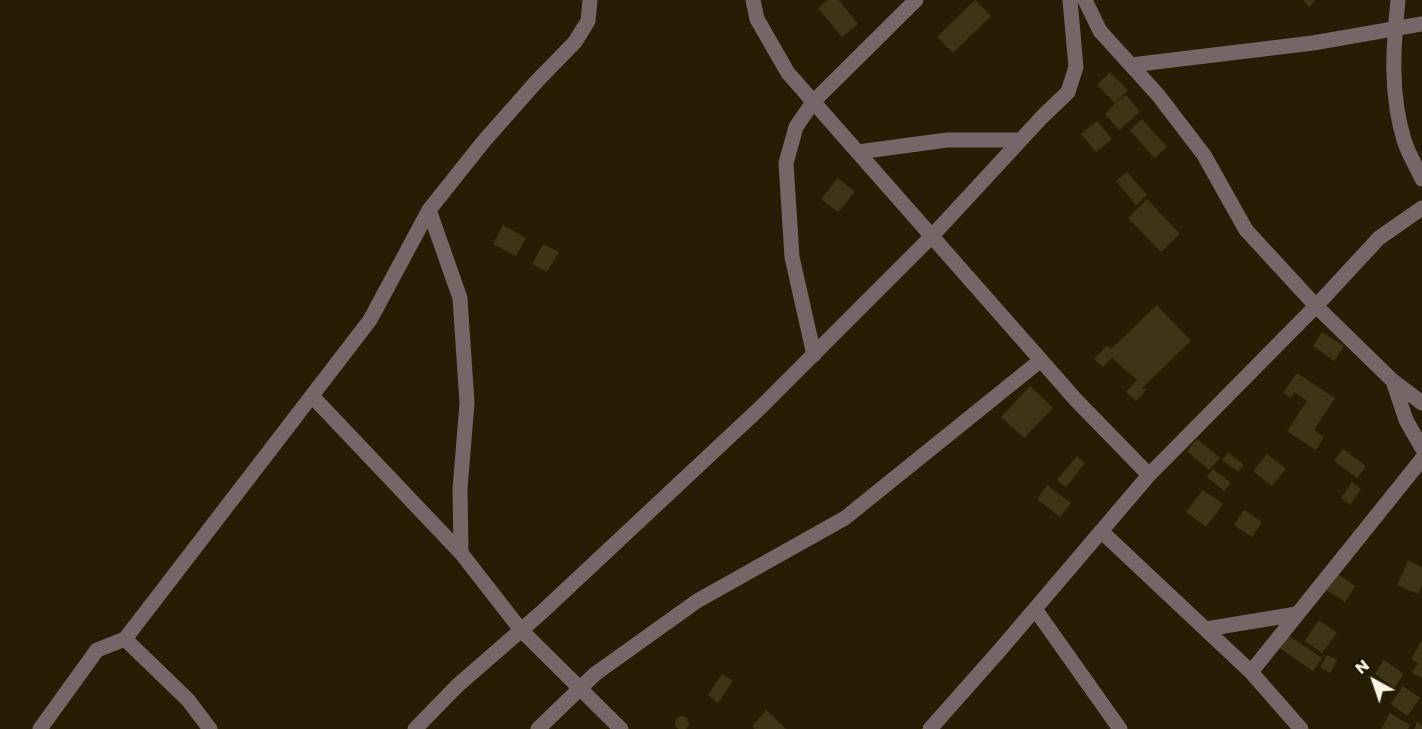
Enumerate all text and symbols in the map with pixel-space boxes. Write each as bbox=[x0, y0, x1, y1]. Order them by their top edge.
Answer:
north arrow bbox=[1344, 651, 1404, 711]
text: N bbox=[1350, 654, 1374, 680]

